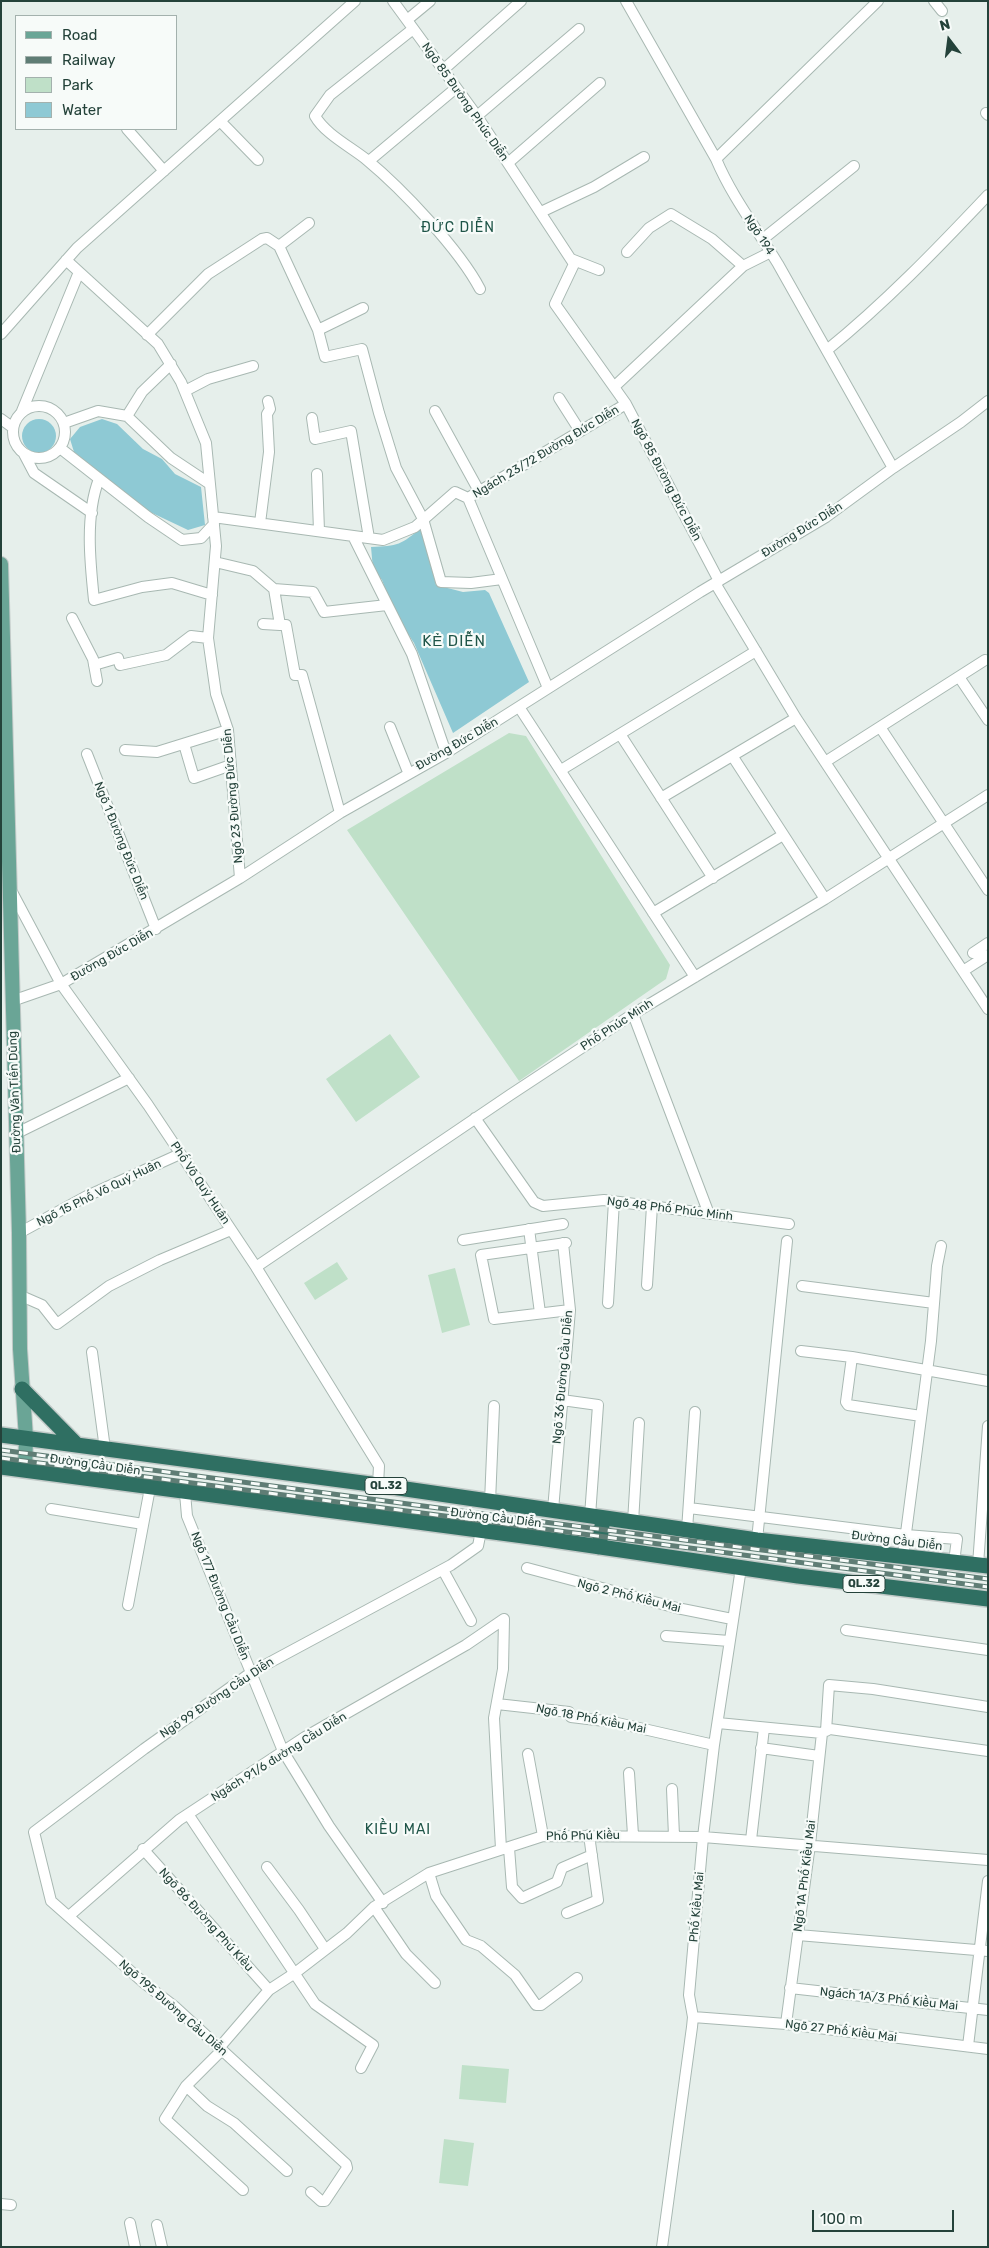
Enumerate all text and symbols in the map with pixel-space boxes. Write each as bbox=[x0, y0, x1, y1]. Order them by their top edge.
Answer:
legend bbox=[15, 15, 178, 130]
north arrow bbox=[924, 15, 974, 65]
text: N bbox=[938, 16, 952, 35]
text: Road bbox=[62, 26, 98, 44]
street label: Ngõ 85 Đường Phúc Diễn bbox=[418, 40, 512, 164]
text: Railway bbox=[62, 51, 116, 69]
text: Park bbox=[62, 76, 93, 94]
text: Water bbox=[62, 101, 102, 119]
street label: Ngõ 194 bbox=[741, 212, 777, 258]
district label: ĐỨC DIỄN bbox=[420, 220, 496, 236]
street label: Ngách 23/72 Đường Đức Diễn bbox=[470, 403, 622, 501]
street label: Ngõ 85 Đường Đức Diễn bbox=[628, 417, 704, 543]
street label: Đường Đức Diễn bbox=[759, 499, 845, 561]
district label: KẺ DIỄN bbox=[421, 633, 487, 651]
street label: Đường Đức Diễn bbox=[413, 715, 501, 773]
street label: Ngõ 23 Đường Đức Diễn bbox=[220, 728, 246, 864]
street label: Ngõ 1 Đường Đức Diễn bbox=[91, 780, 151, 902]
street label: Đường Đức Diễn bbox=[68, 926, 156, 984]
street label: Phố Phúc Minh bbox=[578, 996, 656, 1054]
street label: Đường Văn Tiến Dũng bbox=[6, 1031, 24, 1153]
street label: Phố Võ Quý Huân bbox=[167, 1139, 233, 1227]
street label: Ngõ 15 Phố Võ Quý Huân bbox=[34, 1156, 164, 1230]
street label: Ngõ 48 Phố Phúc Minh bbox=[606, 1194, 734, 1224]
street label: Ngõ 36 Đường Cầu Diễn bbox=[550, 1309, 576, 1445]
street label: Đường Cầu Diễn bbox=[49, 1451, 141, 1479]
road number: QL.32 bbox=[365, 1478, 407, 1494]
street label: Đường Cầu Diễn bbox=[450, 1505, 542, 1531]
street label: Đường Cầu Diễn bbox=[851, 1528, 943, 1554]
street label: Ngõ 177 Đường Cầu Diễn bbox=[188, 1530, 252, 1662]
street label: Ngõ 2 Phố Kiều Mai bbox=[576, 1576, 682, 1616]
road number: QL.32 bbox=[843, 1576, 885, 1592]
street label: Ngõ 99 Đường Cầu Diễn bbox=[157, 1655, 277, 1741]
street label: Ngõ 18 Phố Kiều Mai bbox=[535, 1701, 647, 1737]
street label: Ngách 91/6 đường Cầu Diễn bbox=[209, 1709, 349, 1805]
street label: Ngõ 1A Phố Kiều Mai bbox=[791, 1819, 819, 1933]
district label: KIỀU MAI bbox=[364, 1822, 432, 1838]
street label: Phố Phú Kiều bbox=[546, 1828, 620, 1844]
street label: Ngõ 86 Đường Phú Kiều bbox=[156, 1865, 256, 1975]
street label: Phố Kiều Mai bbox=[687, 1871, 707, 1943]
street label: Ngõ 195 Đường Cầu Diễn bbox=[116, 1957, 230, 2059]
street label: Ngách 1A/3 Phố Kiều Mai bbox=[819, 1985, 959, 2013]
street label: Ngõ 27 Phố Kiều Mai bbox=[784, 2017, 898, 2045]
scale bar bbox=[814, 2200, 956, 2232]
text: 100 m bbox=[820, 2210, 862, 2228]

